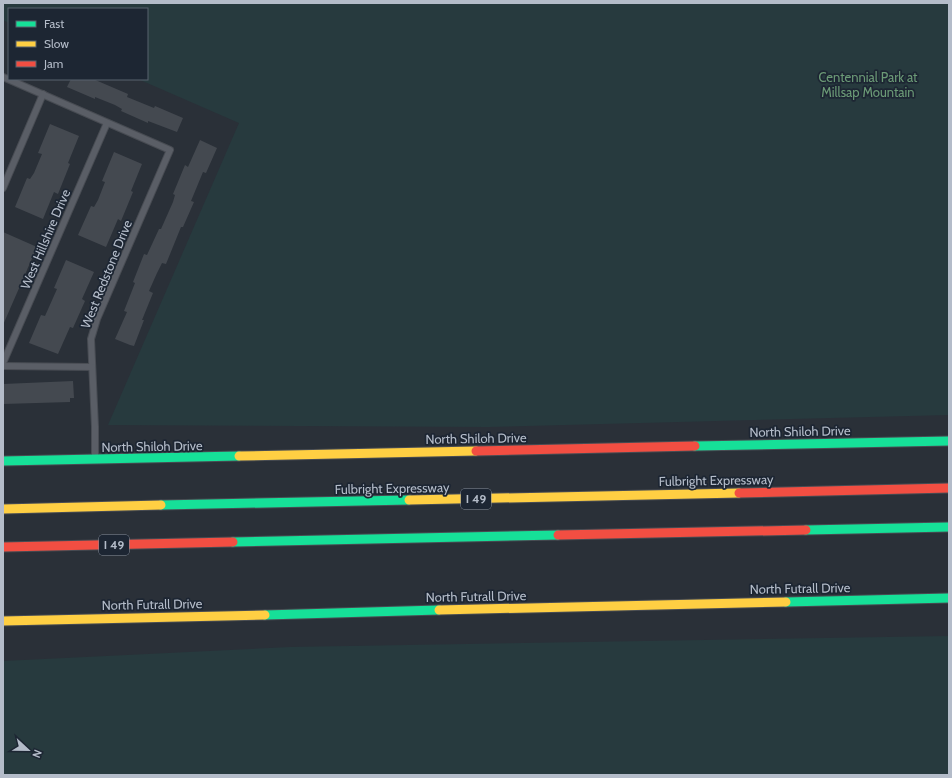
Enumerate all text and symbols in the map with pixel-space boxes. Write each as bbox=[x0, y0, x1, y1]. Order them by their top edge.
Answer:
legend bbox=[8, 8, 148, 80]
text: Fast bbox=[44, 16, 64, 31]
text: Slow bbox=[44, 36, 69, 51]
text: Jam bbox=[43, 56, 63, 71]
park label: Centennial Park at Millsap Mountain bbox=[819, 69, 918, 100]
street label: West Hillshire Drive bbox=[17, 186, 73, 291]
street label: West Redstone Drive bbox=[77, 217, 135, 331]
street label: North Shiloh Drive bbox=[749, 422, 851, 440]
street label: North Shiloh Drive bbox=[425, 429, 527, 447]
street label: North Shiloh Drive bbox=[101, 437, 203, 455]
street label: Fulbright Expressway bbox=[658, 471, 774, 489]
street label: Fulbright Expressway bbox=[334, 479, 450, 497]
road number: I 49 bbox=[461, 489, 491, 509]
road number: I 49 bbox=[99, 535, 129, 555]
street label: North Futrall Drive bbox=[750, 579, 851, 597]
street label: North Futrall Drive bbox=[426, 587, 527, 605]
street label: North Futrall Drive bbox=[102, 595, 203, 613]
north arrow bbox=[8, 730, 48, 770]
text: N bbox=[29, 748, 45, 760]

